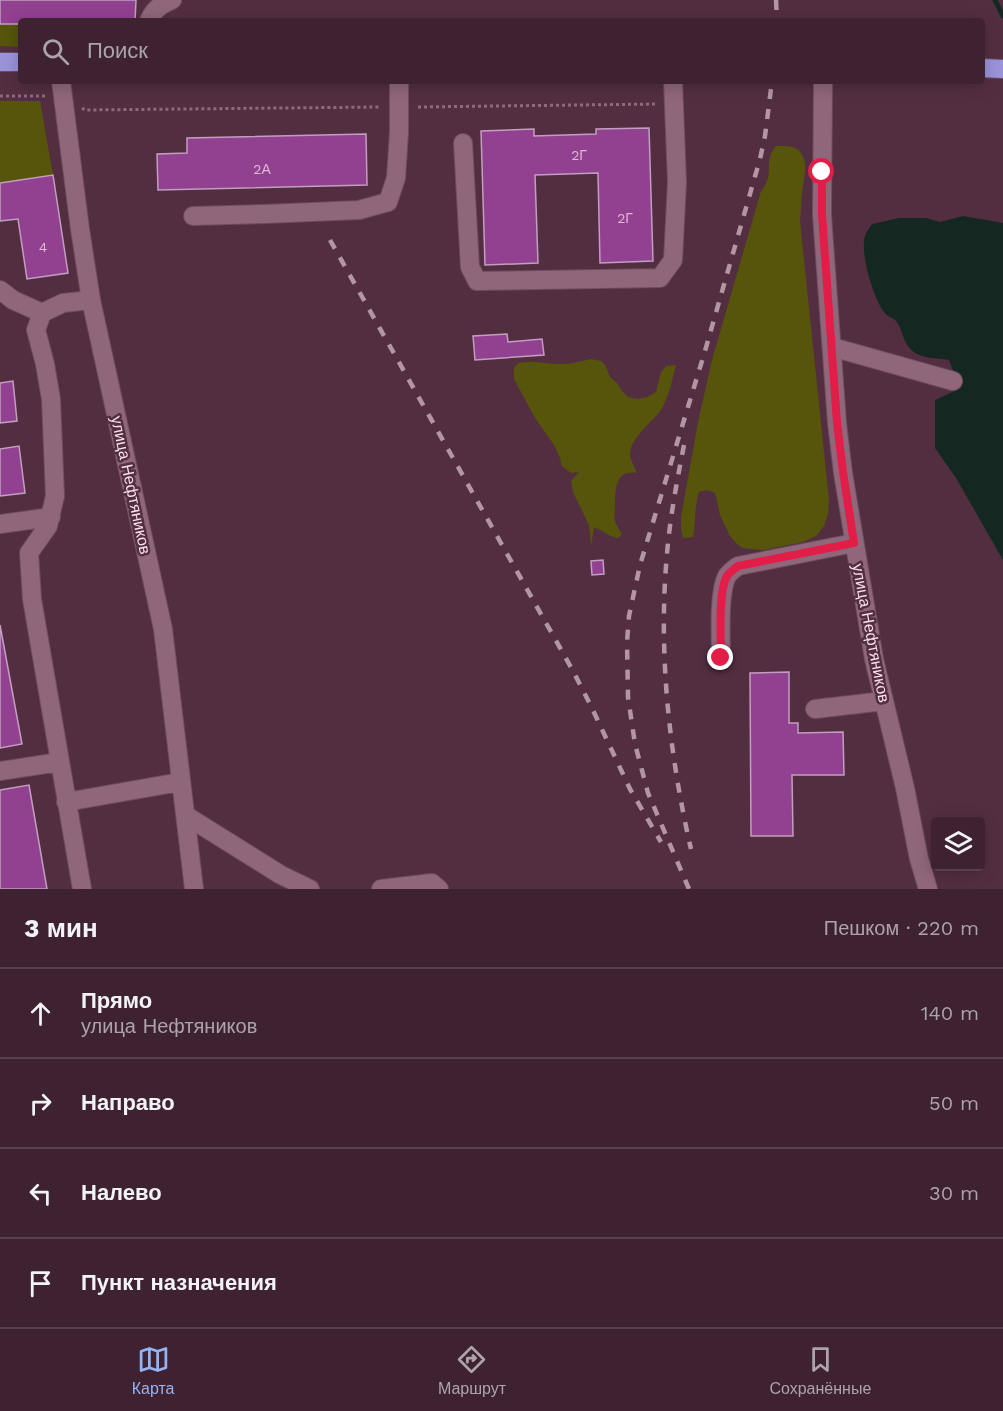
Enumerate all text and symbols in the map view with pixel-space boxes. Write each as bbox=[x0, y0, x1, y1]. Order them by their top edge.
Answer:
search box bbox=[18, 18, 985, 84]
icon: search bbox=[39, 35, 72, 68]
text: Поиск bbox=[87, 38, 148, 63]
house number: 2Г bbox=[571, 147, 587, 163]
route start bbox=[808, 158, 834, 184]
house number: 2А bbox=[253, 161, 271, 177]
house number: 2Г bbox=[617, 210, 633, 226]
house number: 4 bbox=[39, 239, 47, 255]
street label: улица Нефтяников bbox=[107, 414, 155, 556]
street label: улица Нефтяников bbox=[848, 562, 894, 704]
route end bbox=[707, 644, 733, 670]
map controls bbox=[931, 817, 985, 871]
button: layers bbox=[931, 817, 985, 871]
text: 3 мин bbox=[24, 913, 98, 943]
text: Пешком · 220 m bbox=[824, 916, 979, 940]
text: Прямо bbox=[81, 988, 152, 1013]
icon: ahead bbox=[24, 997, 57, 1030]
text: 140 m bbox=[921, 1001, 979, 1025]
text: улица Нефтяников bbox=[81, 1014, 257, 1038]
icon: right bbox=[24, 1087, 57, 1120]
text: Направо bbox=[81, 1090, 175, 1115]
text: 50 m bbox=[929, 1091, 979, 1115]
icon: left bbox=[24, 1177, 57, 1210]
text: Налево bbox=[81, 1180, 162, 1205]
text: 30 m bbox=[929, 1181, 979, 1205]
icon: arrive bbox=[24, 1267, 57, 1300]
text: Пункт назначения bbox=[81, 1270, 277, 1295]
tab: Карта bbox=[132, 1343, 175, 1398]
tab: Маршрут bbox=[438, 1343, 506, 1398]
tab: Сохранённые bbox=[769, 1343, 871, 1398]

